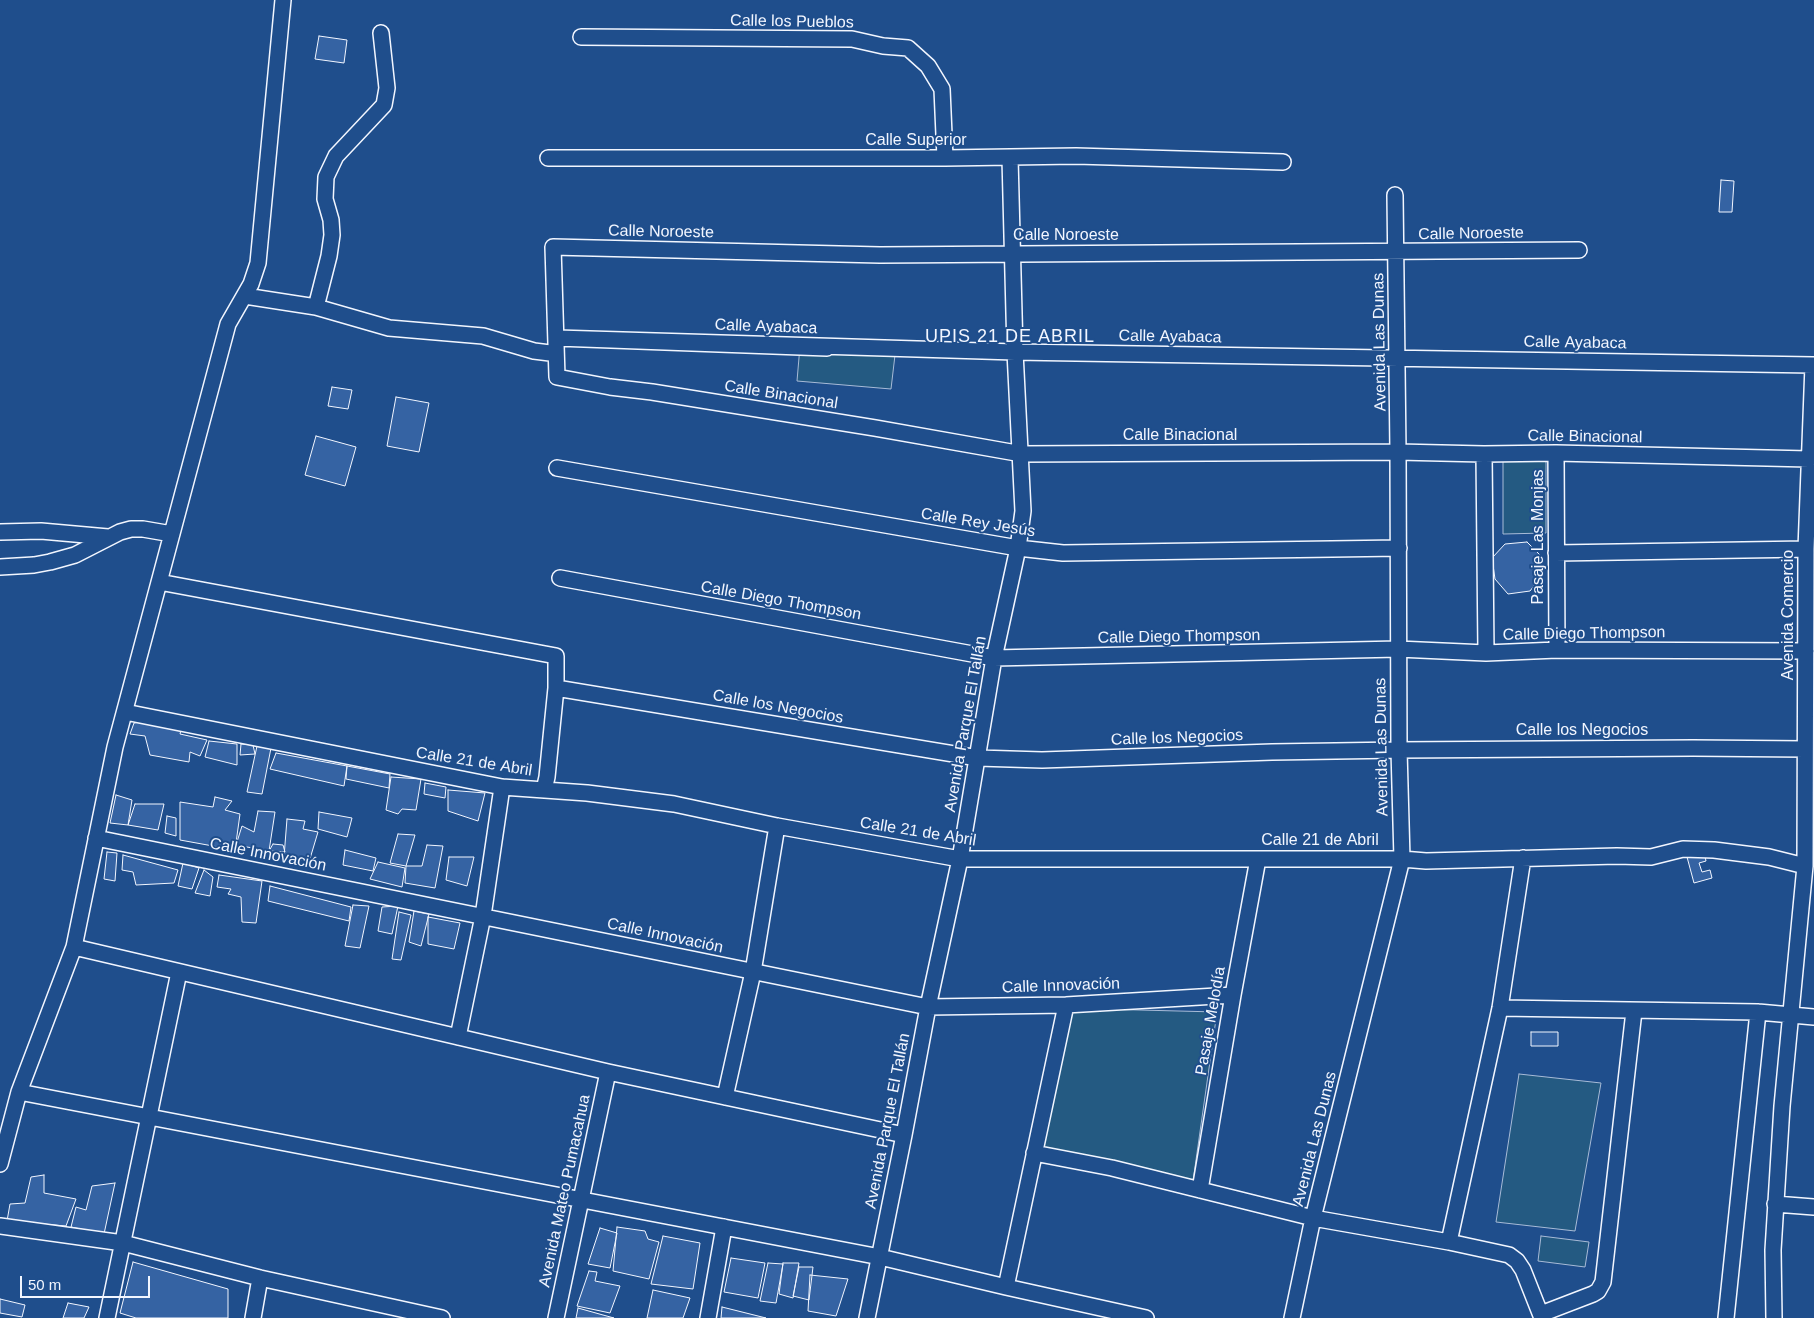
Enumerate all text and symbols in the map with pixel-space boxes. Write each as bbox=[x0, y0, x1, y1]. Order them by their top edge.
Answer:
street label: Calle los Pueblos bbox=[730, 11, 854, 33]
street label: Calle Superior bbox=[865, 131, 967, 151]
street label: Calle Noroeste bbox=[608, 221, 714, 243]
street label: Calle Noroeste bbox=[1418, 223, 1524, 245]
street label: Calle Noroeste bbox=[1013, 226, 1119, 246]
street label: Avenida Las Dunas bbox=[1369, 273, 1391, 411]
street label: Calle Ayabaca bbox=[714, 316, 818, 338]
district label: UPIS 21 DE ABRIL bbox=[923, 326, 1097, 348]
street label: Calle Ayabaca bbox=[1118, 327, 1222, 347]
street label: Calle Ayabaca bbox=[1523, 333, 1627, 353]
street label: Calle Binacional bbox=[723, 377, 839, 413]
street label: Calle Binacional bbox=[1123, 426, 1237, 446]
street label: Calle Binacional bbox=[1527, 426, 1643, 448]
street label: Pasaje Las Monjas bbox=[1529, 469, 1549, 605]
street label: Calle Rey Jesús bbox=[919, 504, 1037, 542]
street label: Avenida Comercio bbox=[1779, 550, 1799, 680]
street label: Calle Diego Thompson bbox=[699, 577, 863, 625]
street label: Calle Diego Thompson bbox=[1502, 623, 1666, 645]
street label: Calle Diego Thompson bbox=[1097, 626, 1261, 648]
street label: Avenida Parque El Tallán bbox=[941, 634, 991, 814]
street label: Avenida Las Dunas bbox=[1371, 678, 1393, 816]
street label: Calle los Negocios bbox=[711, 686, 845, 728]
street label: Calle los Negocios bbox=[1516, 721, 1648, 741]
street label: Calle los Negocios bbox=[1110, 726, 1244, 750]
street label: Calle 21 de Abril bbox=[415, 743, 533, 781]
street label: Calle 21 de Abril bbox=[859, 813, 977, 851]
street label: Calle 21 de Abril bbox=[1261, 831, 1379, 851]
street label: Calle Innovación bbox=[208, 834, 328, 876]
street label: Calle Innovación bbox=[605, 914, 725, 958]
street label: Pasaje Melodía bbox=[1192, 965, 1230, 1077]
street label: Calle Innovación bbox=[1002, 974, 1120, 998]
street label: Avenida Parque El Tallán bbox=[862, 1032, 914, 1210]
street label: Avenida Las Dunas bbox=[1289, 1069, 1341, 1209]
street label: Avenida Mateo Pumacahua bbox=[535, 1093, 595, 1289]
scale bar bbox=[22, 1266, 152, 1298]
text: 50 m bbox=[28, 1276, 61, 1293]

